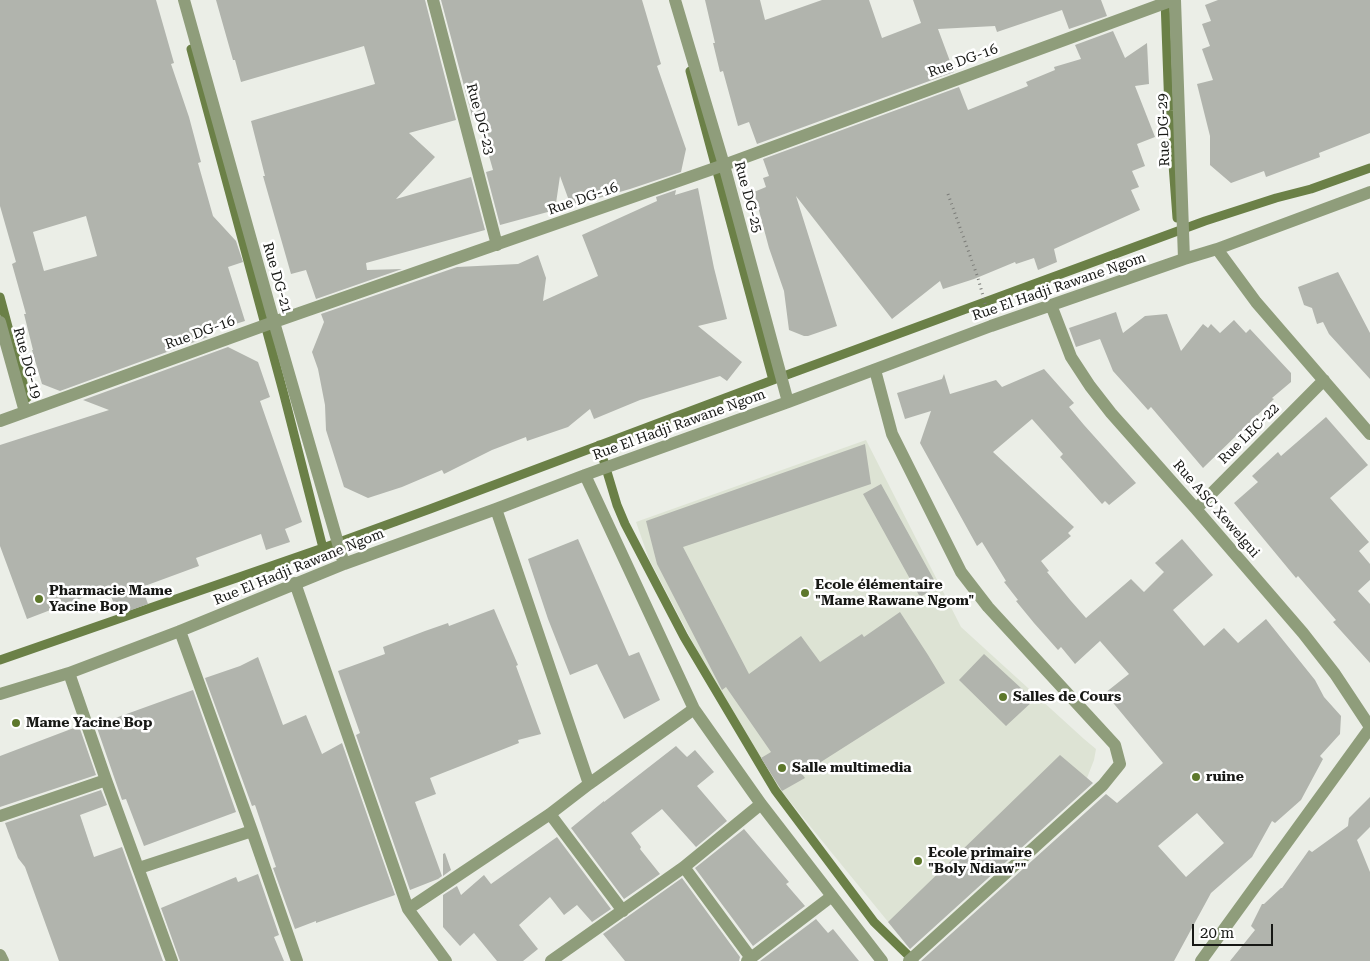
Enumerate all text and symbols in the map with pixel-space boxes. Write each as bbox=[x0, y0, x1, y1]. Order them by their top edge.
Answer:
street label: Rue DG-16 bbox=[926, 41, 1000, 81]
street label: Rue DG-23 bbox=[462, 81, 498, 157]
street label: Rue DG-29 bbox=[1154, 93, 1174, 167]
street label: Rue DG-25 bbox=[730, 159, 766, 235]
street label: Rue DG-16 bbox=[546, 179, 620, 219]
street label: Rue DG-21 bbox=[259, 240, 295, 316]
street label: Rue El Hadji Rawane Ngom bbox=[970, 249, 1148, 325]
street label: Rue DG-16 bbox=[163, 313, 237, 353]
street label: Rue DG-19 bbox=[9, 325, 45, 401]
street label: Rue El Hadji Rawane Ngom bbox=[590, 386, 768, 464]
street label: Rue LEC-22 bbox=[1215, 400, 1283, 468]
street label: Rue ASC Xewelgui bbox=[1169, 457, 1263, 561]
street label: Rue El Hadji Rawane Ngom bbox=[211, 525, 387, 609]
place label: Ecole élémentaire "Mame Rawane Ngom" bbox=[815, 577, 974, 610]
place label: Pharmacie Mame Yacine Bop bbox=[49, 583, 172, 616]
marker: Ecole élémentaire "Mame Rawane Ngom" bbox=[799, 587, 811, 599]
marker: Pharmacie Mame Yacine Bop bbox=[33, 593, 45, 605]
place label: Salles de Cours bbox=[1013, 689, 1121, 705]
marker: Salles de Cours bbox=[997, 691, 1009, 703]
place label: Mame Yacine Bop bbox=[26, 715, 152, 731]
marker: Mame Yacine Bop bbox=[10, 717, 22, 729]
place label: Salle multimedia bbox=[792, 760, 912, 776]
marker: Salle multimedia bbox=[776, 762, 788, 774]
place label: ruine bbox=[1206, 769, 1244, 785]
marker: ruine bbox=[1190, 771, 1202, 783]
place label: Ecole primaire "Boly Ndiaw"" bbox=[928, 845, 1032, 878]
marker: Ecole primaire "Boly Ndiaw"" bbox=[912, 855, 924, 867]
scale bar bbox=[1195, 914, 1276, 946]
text: 20 m bbox=[1200, 924, 1234, 942]

